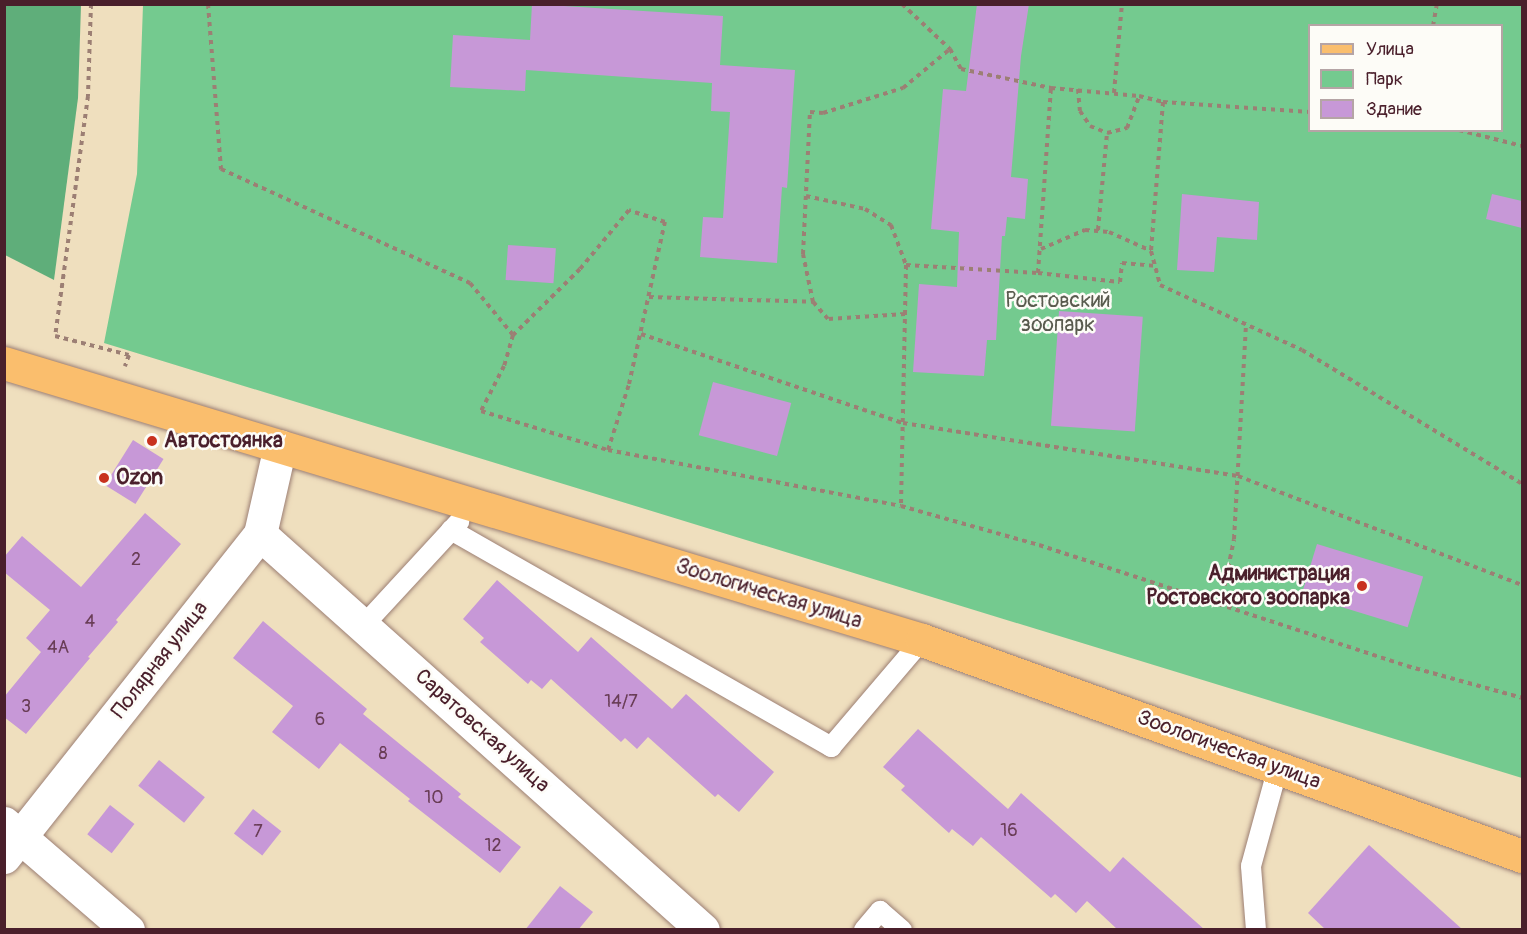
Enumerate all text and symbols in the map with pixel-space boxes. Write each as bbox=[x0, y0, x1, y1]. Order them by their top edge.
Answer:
legend bbox=[1308, 24, 1503, 132]
text: Улица bbox=[1366, 38, 1414, 61]
text: Парк bbox=[1366, 68, 1403, 91]
text: Здание bbox=[1366, 98, 1422, 121]
park label: Ростовский зоопарк bbox=[1005, 288, 1111, 338]
place label: Автостоянка bbox=[164, 428, 283, 454]
marker: Автостоянка bbox=[145, 434, 159, 448]
place label: Ozon bbox=[116, 465, 163, 491]
marker: Ozon bbox=[97, 471, 111, 485]
house number: 2 bbox=[131, 549, 141, 571]
street label: Зоологическая улица bbox=[673, 554, 865, 634]
place label: Администрация Ростовского зоопарка bbox=[1146, 561, 1350, 611]
marker: Администрация Ростовского зоопарка bbox=[1355, 579, 1369, 593]
street label: Полярная улица bbox=[106, 596, 214, 724]
house number: 4 bbox=[85, 611, 95, 633]
house number: 4А bbox=[47, 637, 69, 659]
street label: Саратовская улица bbox=[409, 664, 555, 798]
house number: 14/7 bbox=[604, 691, 638, 713]
house number: 3 bbox=[21, 696, 31, 718]
street label: Зоологическая улица bbox=[1134, 705, 1324, 795]
house number: 6 bbox=[315, 709, 325, 731]
house number: 8 bbox=[378, 743, 388, 765]
house number: 10 bbox=[424, 787, 444, 809]
house number: 16 bbox=[1000, 820, 1018, 842]
house number: 7 bbox=[253, 821, 263, 843]
house number: 12 bbox=[484, 835, 502, 857]

